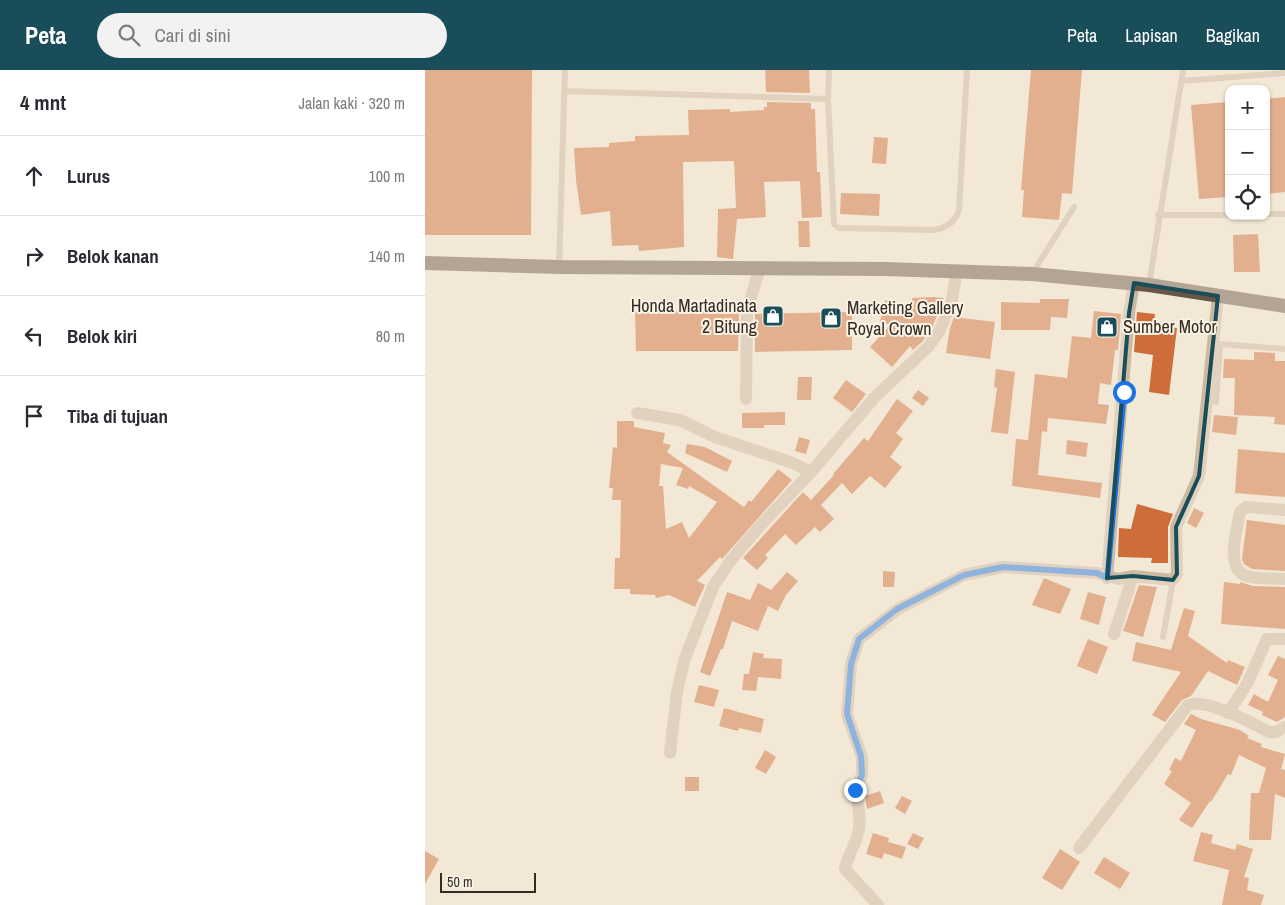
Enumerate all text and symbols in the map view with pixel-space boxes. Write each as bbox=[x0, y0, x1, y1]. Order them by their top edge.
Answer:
search box bbox=[97, 13, 447, 58]
text: Peta bbox=[25, 19, 67, 51]
icon: search bbox=[115, 21, 143, 49]
text: Cari di sini bbox=[155, 22, 231, 48]
text: Peta bbox=[1067, 23, 1097, 48]
text: Lapisan bbox=[1125, 23, 1178, 48]
text: Bagikan bbox=[1206, 23, 1260, 48]
map controls bbox=[1225, 85, 1270, 220]
button: + bbox=[1225, 85, 1270, 130]
text: 4 mnt bbox=[20, 88, 66, 117]
text: Jalan kaki · 320 m bbox=[299, 92, 405, 114]
button: − bbox=[1225, 130, 1270, 175]
icon: ahead bbox=[20, 162, 48, 190]
text: Lurus bbox=[67, 163, 110, 189]
text: 100 m bbox=[369, 165, 405, 187]
button: locate bbox=[1225, 175, 1270, 220]
icon: right bbox=[20, 242, 48, 270]
text: Belok kanan bbox=[67, 243, 159, 269]
text: 140 m bbox=[369, 245, 405, 267]
place label: Honda Martadinata 2 Bitung bbox=[631, 293, 758, 339]
place label: Marketing Gallery Royal Crown bbox=[847, 295, 964, 341]
shop icon: Honda Martadinata 2 Bitung bbox=[761, 304, 785, 328]
shop icon: Marketing Gallery Royal Crown bbox=[819, 306, 843, 330]
place label: Sumber Motor bbox=[1123, 314, 1217, 339]
shop icon: Sumber Motor bbox=[1095, 315, 1119, 339]
icon: left bbox=[20, 322, 48, 350]
text: Belok kiri bbox=[67, 323, 137, 349]
text: 80 m bbox=[376, 325, 405, 347]
route start bbox=[1113, 381, 1136, 404]
icon: arrive bbox=[20, 402, 48, 430]
text: Tiba di tujuan bbox=[67, 403, 168, 429]
route end bbox=[844, 779, 867, 802]
scale bar bbox=[440, 870, 536, 893]
text: 50 m bbox=[447, 873, 473, 891]

